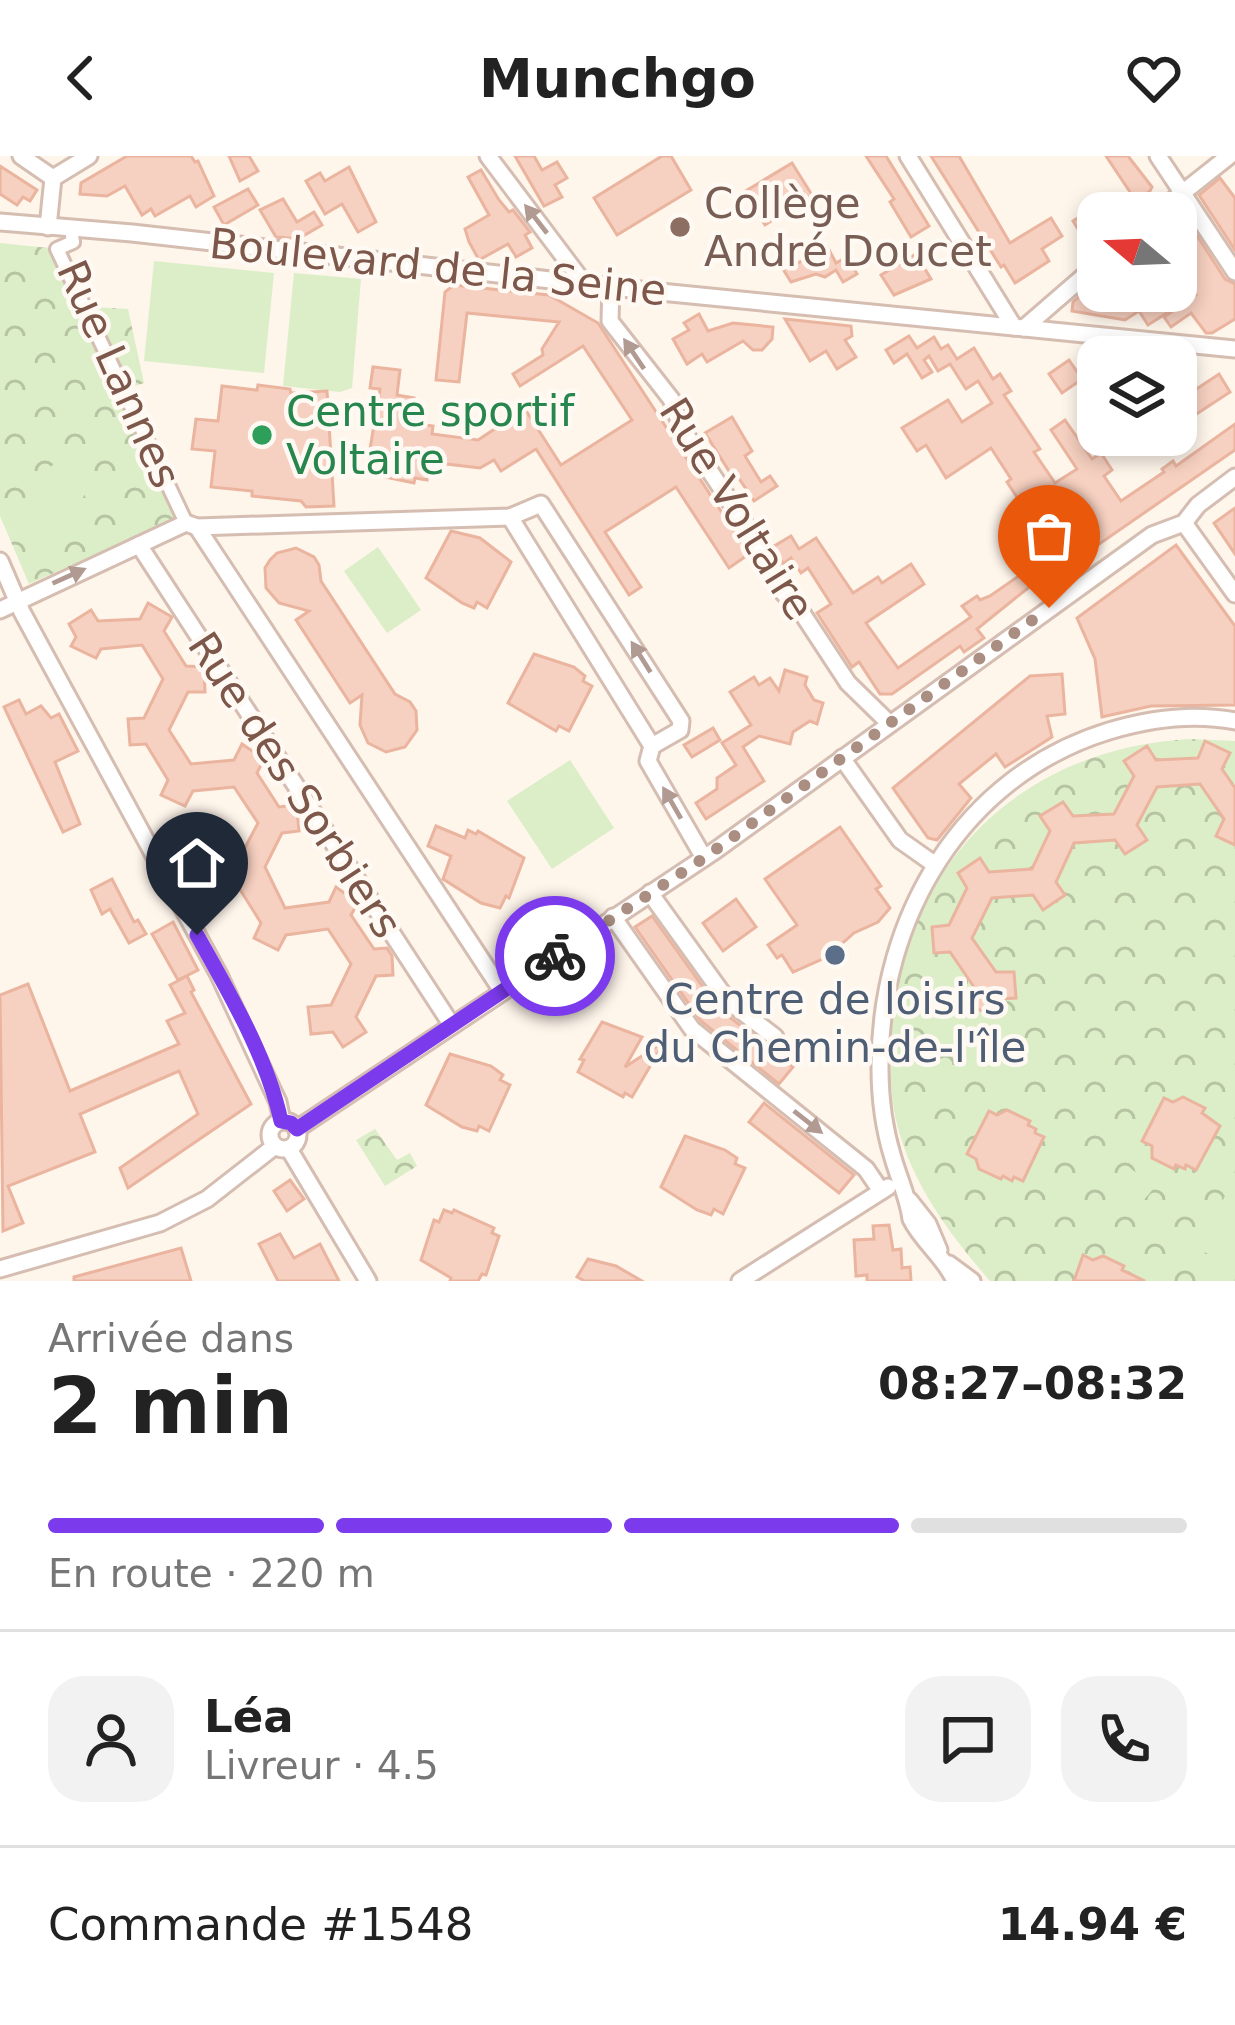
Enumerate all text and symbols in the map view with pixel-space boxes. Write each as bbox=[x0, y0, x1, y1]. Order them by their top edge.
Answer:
icon: back bbox=[48, 45, 114, 111]
icon: heart bbox=[1121, 45, 1187, 111]
text: Munchgo bbox=[479, 47, 756, 110]
place label: Collège André Doucet bbox=[704, 179, 992, 276]
north arrow bbox=[1077, 192, 1197, 312]
map controls bbox=[1077, 192, 1197, 456]
one-way arrow bbox=[524, 203, 549, 234]
marker: Collège André Doucet bbox=[667, 214, 693, 240]
street label: Boulevard de la Seine bbox=[207, 219, 669, 315]
street label: Rue Lannes bbox=[47, 253, 191, 495]
button: layers bbox=[1077, 336, 1197, 456]
one-way arrow bbox=[624, 338, 647, 370]
place label: Centre sportif Voltaire bbox=[286, 387, 575, 484]
street label: Rue Voltaire bbox=[649, 389, 825, 629]
marker: Centre sportif Voltaire bbox=[249, 422, 275, 448]
pin bbox=[998, 485, 1100, 608]
icon: bag bbox=[1016, 503, 1082, 569]
one-way arrow bbox=[52, 566, 87, 586]
street label: Rue des Sorbiers bbox=[178, 623, 412, 947]
one-way arrow bbox=[631, 641, 653, 673]
one-way arrow bbox=[663, 786, 684, 820]
pin bbox=[146, 812, 248, 935]
icon: home bbox=[164, 830, 230, 896]
courier bbox=[495, 896, 615, 1016]
icon: bike bbox=[522, 923, 588, 989]
marker: Centre de loisirs du Chemin-de-l'île bbox=[822, 942, 848, 968]
place label: Centre de loisirs du Chemin-de-l'île bbox=[644, 975, 1026, 1072]
one-way arrow bbox=[792, 1109, 823, 1134]
text: Arrivée dans bbox=[48, 1316, 294, 1361]
text: 08:27–08:32 bbox=[878, 1357, 1187, 1410]
text: 2 min bbox=[48, 1361, 293, 1451]
text: En route · 220 m bbox=[48, 1551, 375, 1596]
button: person bbox=[48, 1676, 174, 1802]
button: chat bbox=[905, 1676, 1031, 1802]
button: phone bbox=[1061, 1676, 1187, 1802]
text: Léa bbox=[204, 1690, 294, 1743]
text: Livreur · 4.5 bbox=[204, 1743, 439, 1788]
text: Commande #1548 bbox=[48, 1898, 474, 1951]
text: 14.94 € bbox=[998, 1898, 1187, 1951]

